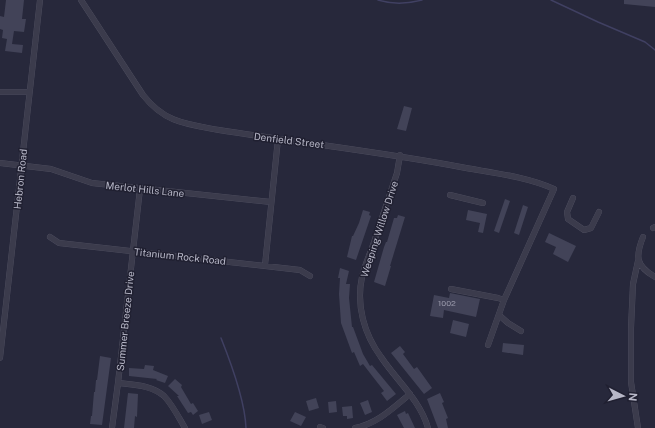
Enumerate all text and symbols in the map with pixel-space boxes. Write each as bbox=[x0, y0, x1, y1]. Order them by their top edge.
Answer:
street label: Denfield Street bbox=[253, 130, 325, 150]
street label: Hebron Road bbox=[11, 148, 29, 210]
street label: Merlot Hills Lane bbox=[105, 179, 185, 199]
street label: Weeping Willow Drive bbox=[358, 179, 400, 279]
street label: Titanium Rock Road bbox=[133, 245, 227, 267]
street label: Summer Breeze Drive bbox=[114, 270, 136, 372]
house number: 1002 bbox=[438, 298, 456, 308]
north arrow bbox=[603, 376, 643, 416]
text: N bbox=[627, 392, 639, 402]

